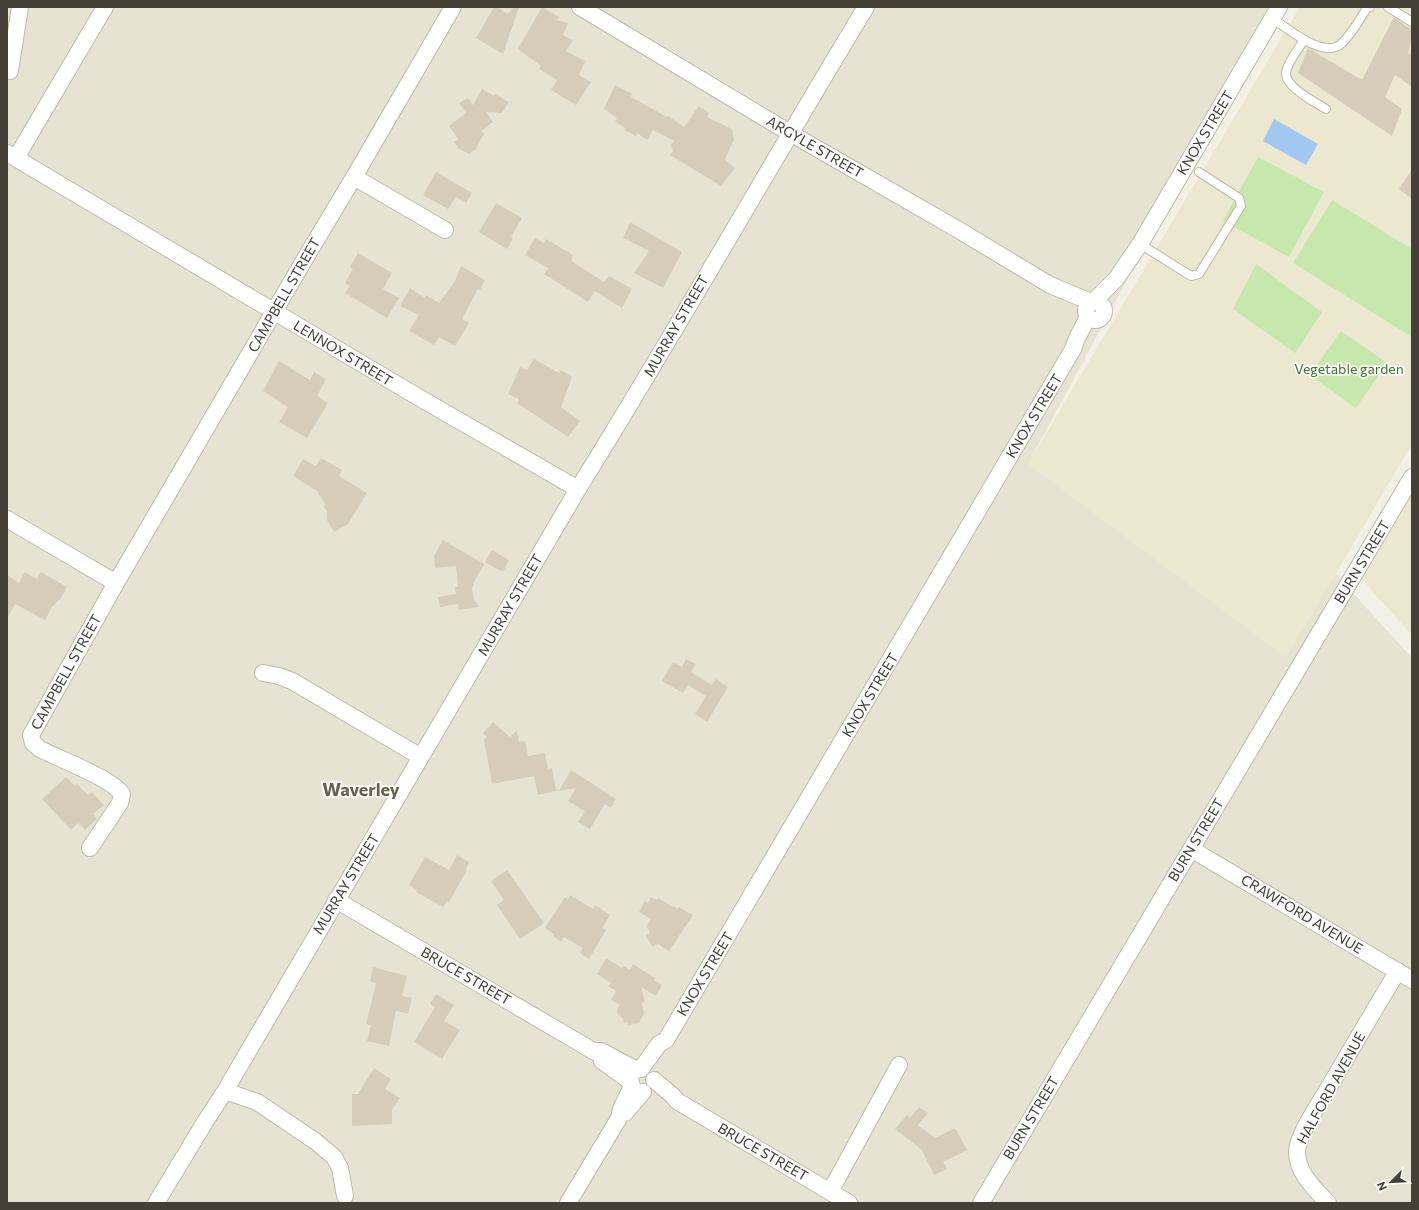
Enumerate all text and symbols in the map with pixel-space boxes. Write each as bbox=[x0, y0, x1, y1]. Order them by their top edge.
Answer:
street label: KNOX STREET bbox=[1173, 88, 1236, 178]
street label: ARGYLE STREET bbox=[764, 112, 867, 181]
street label: CAMPBELL STREET bbox=[244, 234, 323, 355]
street label: MURRAY STREET bbox=[640, 272, 712, 380]
street label: LENNOX STREET bbox=[291, 316, 396, 389]
park label: Vegetable garden bbox=[1294, 360, 1404, 377]
street label: KNOX STREET bbox=[1002, 371, 1065, 461]
street label: BURN STREET bbox=[1330, 517, 1393, 606]
street label: MURRAY STREET bbox=[474, 551, 546, 659]
street label: CAMPBELL STREET bbox=[27, 611, 104, 733]
street label: KNOX STREET bbox=[838, 650, 901, 740]
district label: Waverley bbox=[322, 778, 400, 800]
street label: BURN STREET bbox=[1164, 795, 1227, 884]
street label: MURRAY STREET bbox=[309, 830, 382, 937]
street label: CRAWFORD AVENUE bbox=[1238, 870, 1366, 957]
street label: KNOX STREET bbox=[673, 929, 736, 1019]
street label: BRUCE STREET bbox=[418, 943, 514, 1008]
street label: HALFORD AVENUE bbox=[1293, 1029, 1368, 1147]
street label: BURN STREET bbox=[999, 1073, 1062, 1162]
street label: BRUCE STREET bbox=[715, 1119, 811, 1184]
north arrow bbox=[1371, 1162, 1411, 1202]
text: N bbox=[1374, 1180, 1389, 1193]

